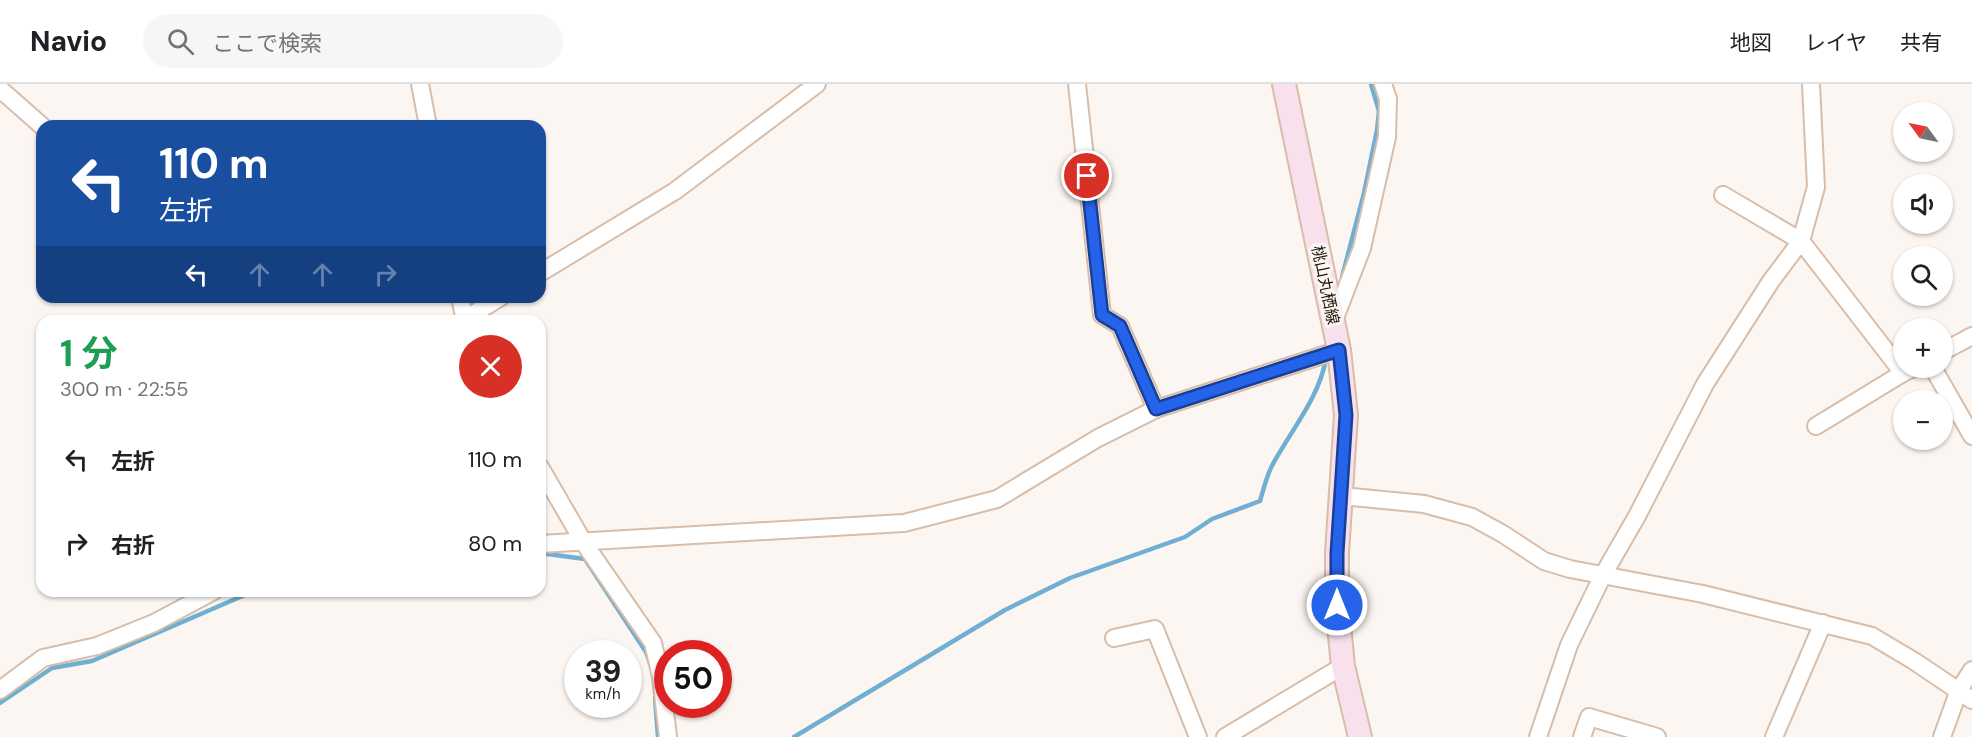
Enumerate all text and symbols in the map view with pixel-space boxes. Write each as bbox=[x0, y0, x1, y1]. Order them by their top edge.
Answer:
search box bbox=[143, 14, 563, 68]
text: Navio bbox=[30, 23, 107, 60]
icon: search bbox=[164, 25, 197, 58]
text: ここで検索 bbox=[212, 29, 322, 58]
text: 地図 bbox=[1730, 29, 1772, 57]
text: レイヤ bbox=[1805, 29, 1867, 57]
text: 共有 bbox=[1900, 29, 1942, 57]
north arrow bbox=[1893, 102, 1953, 162]
map controls bbox=[1893, 102, 1953, 450]
text: 110 m bbox=[159, 136, 269, 191]
icon: left bbox=[60, 144, 138, 222]
pin bbox=[1061, 150, 1112, 201]
icon: arrive bbox=[1070, 159, 1103, 192]
button: sound bbox=[1893, 174, 1953, 234]
text: 左折 bbox=[159, 193, 213, 228]
street label: 桃山丸栖線 bbox=[1307, 244, 1344, 326]
button: search bbox=[1893, 246, 1953, 306]
icon: left bbox=[180, 258, 213, 291]
icon: ahead bbox=[243, 258, 276, 291]
icon: ahead bbox=[306, 258, 339, 291]
icon: right bbox=[369, 258, 402, 291]
button: + bbox=[1893, 318, 1953, 378]
text: 1 分 bbox=[60, 330, 118, 377]
button: close bbox=[459, 335, 522, 398]
text: 300 m · 22:55 bbox=[60, 376, 188, 402]
button: − bbox=[1893, 390, 1953, 450]
icon: left bbox=[60, 443, 93, 476]
text: 110 m bbox=[468, 445, 522, 474]
text: 左折 bbox=[111, 447, 155, 476]
icon: right bbox=[60, 527, 93, 560]
text: 80 m bbox=[468, 529, 522, 558]
text: 右折 bbox=[111, 531, 155, 560]
position arrow bbox=[1305, 573, 1369, 637]
speed limit sign: 50 bbox=[654, 640, 732, 718]
text: 39 bbox=[585, 652, 621, 691]
text: km/h bbox=[585, 684, 621, 704]

